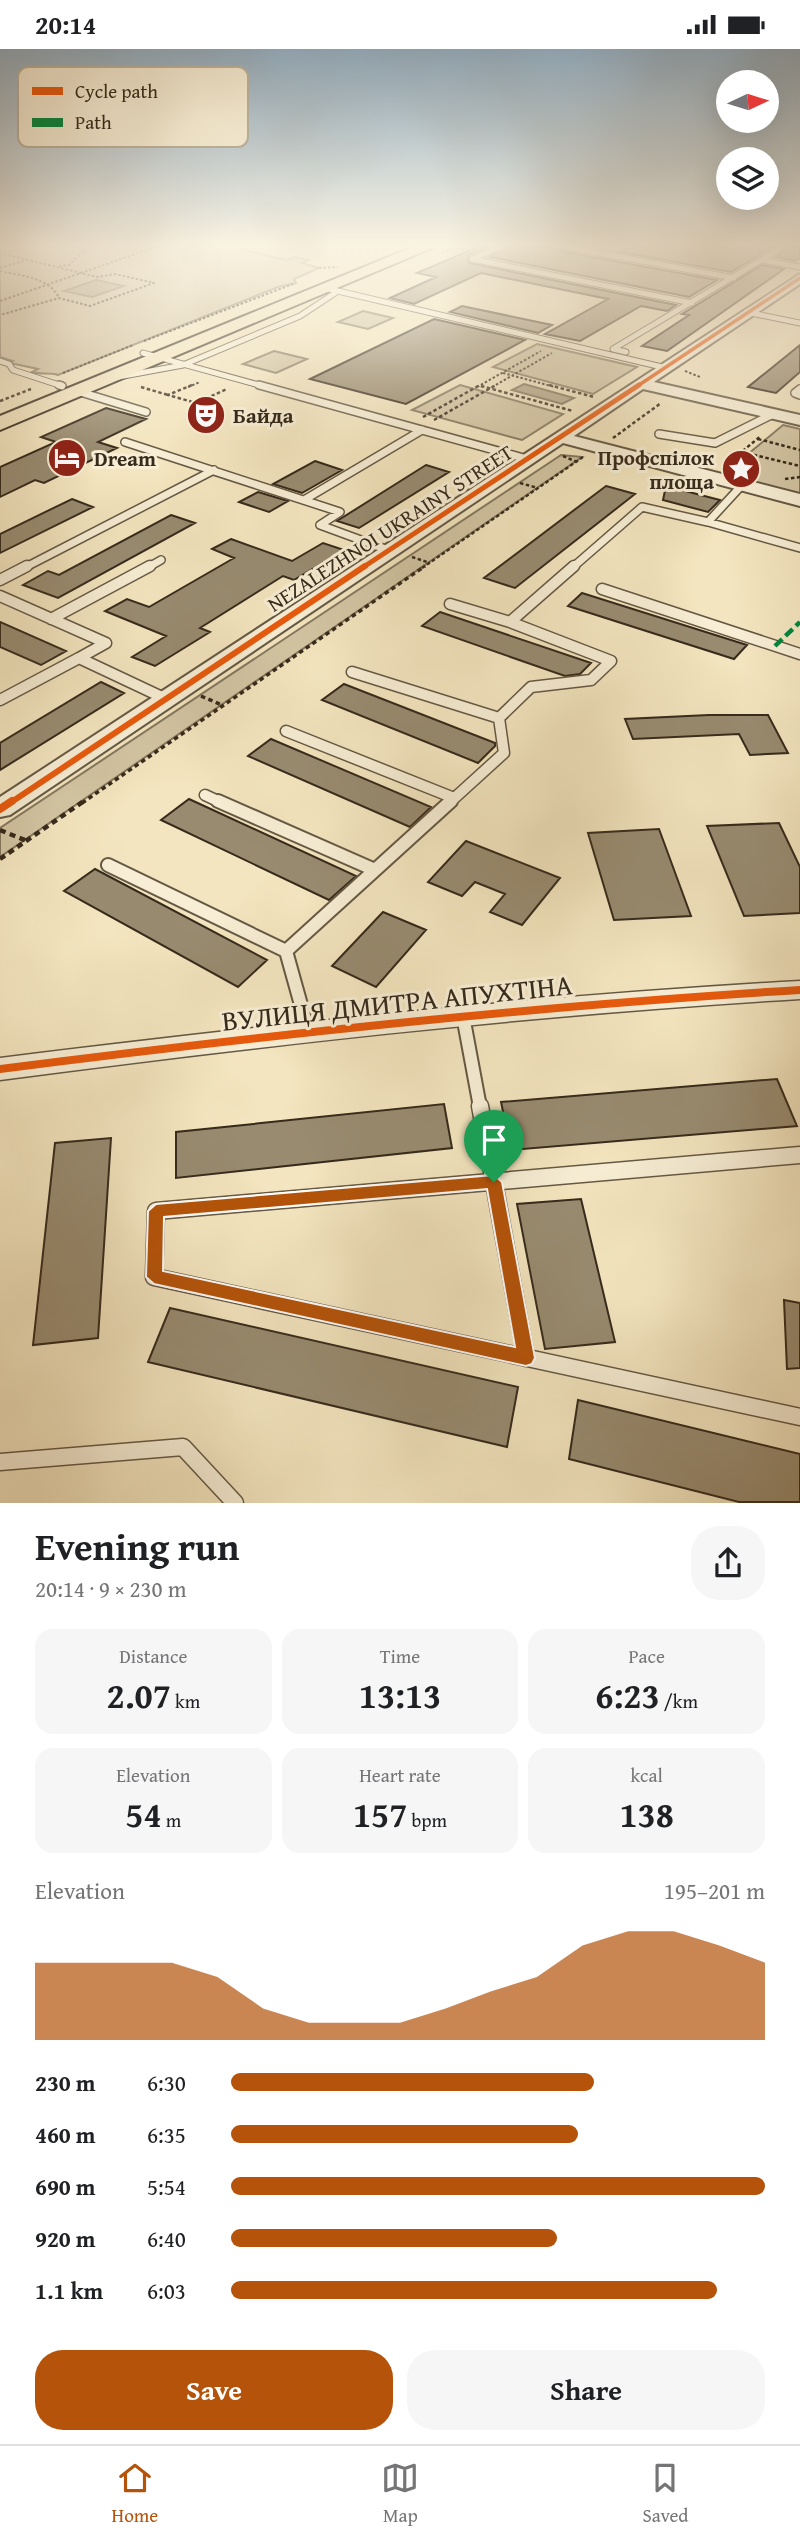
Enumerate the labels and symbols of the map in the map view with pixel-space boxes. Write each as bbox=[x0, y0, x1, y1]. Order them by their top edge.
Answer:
legend bbox=[18, 67, 248, 147]
north arrow bbox=[716, 70, 779, 133]
text: Cycle path bbox=[75, 77, 158, 105]
text: Path bbox=[75, 108, 112, 136]
theatre icon: Байда bbox=[185, 394, 227, 436]
place label: Байда bbox=[233, 400, 294, 431]
hotel icon: Dream bbox=[46, 437, 88, 479]
street label: NEZALEZHNOI UKRAINY STREET bbox=[261, 437, 519, 619]
place label: Профспілок площа bbox=[598, 442, 715, 497]
place label: Dream bbox=[94, 443, 156, 474]
place icon: Профспілок площа bbox=[720, 448, 762, 490]
street label: ВУЛИЦЯ ДМИТРА АПУХТІНА bbox=[220, 963, 574, 1041]
pin bbox=[464, 1110, 524, 1182]

